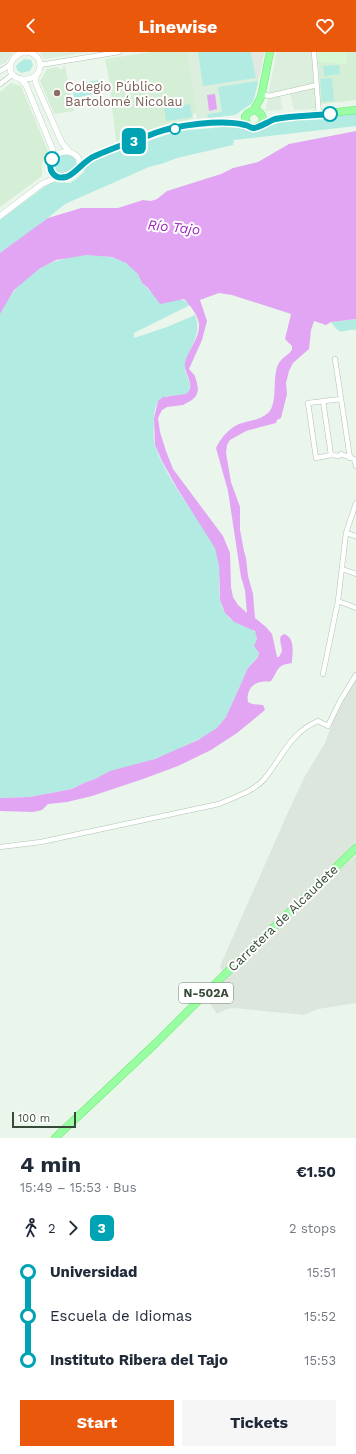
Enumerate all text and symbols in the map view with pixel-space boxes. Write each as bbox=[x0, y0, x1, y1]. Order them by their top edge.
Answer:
icon: back bbox=[20, 15, 42, 37]
icon: heart bbox=[314, 15, 336, 37]
text: Linewise bbox=[139, 16, 217, 37]
place label: Colegio Público Bartolomé Nicolau bbox=[65, 79, 183, 109]
marker: Colegio Público Bartolomé Nicolau bbox=[52, 88, 62, 98]
unlabelled marker bbox=[322, 106, 338, 122]
unlabelled marker bbox=[169, 123, 181, 135]
line badge: 3 bbox=[121, 128, 147, 154]
text: 3 bbox=[130, 133, 138, 149]
unlabelled marker bbox=[44, 151, 60, 167]
water label: Río Tajo bbox=[147, 216, 201, 238]
street label: Carretera de Alcaudete bbox=[225, 862, 341, 974]
road number: N-502A bbox=[179, 983, 233, 1003]
scale bar bbox=[12, 1110, 76, 1129]
text: 100 m bbox=[18, 1112, 50, 1125]
text: 4 min bbox=[20, 1152, 81, 1177]
text: €1.50 bbox=[296, 1163, 336, 1181]
text: 15:49 – 15:53 · Bus bbox=[20, 1180, 136, 1195]
icon: walk bbox=[20, 1217, 42, 1239]
icon: forward bbox=[62, 1217, 84, 1239]
text: 3 bbox=[98, 1220, 106, 1236]
text: 2 bbox=[48, 1221, 56, 1236]
text: 2 stops bbox=[289, 1221, 336, 1236]
text: Universidad bbox=[50, 1263, 137, 1281]
text: 15:51 bbox=[307, 1265, 336, 1280]
text: Escuela de Idiomas bbox=[50, 1307, 192, 1325]
text: 15:52 bbox=[304, 1309, 336, 1324]
text: Instituto Ribera del Tajo bbox=[50, 1351, 228, 1369]
text: 15:53 bbox=[304, 1353, 336, 1368]
button: Start bbox=[20, 1400, 174, 1446]
button: Tickets bbox=[182, 1400, 336, 1446]

